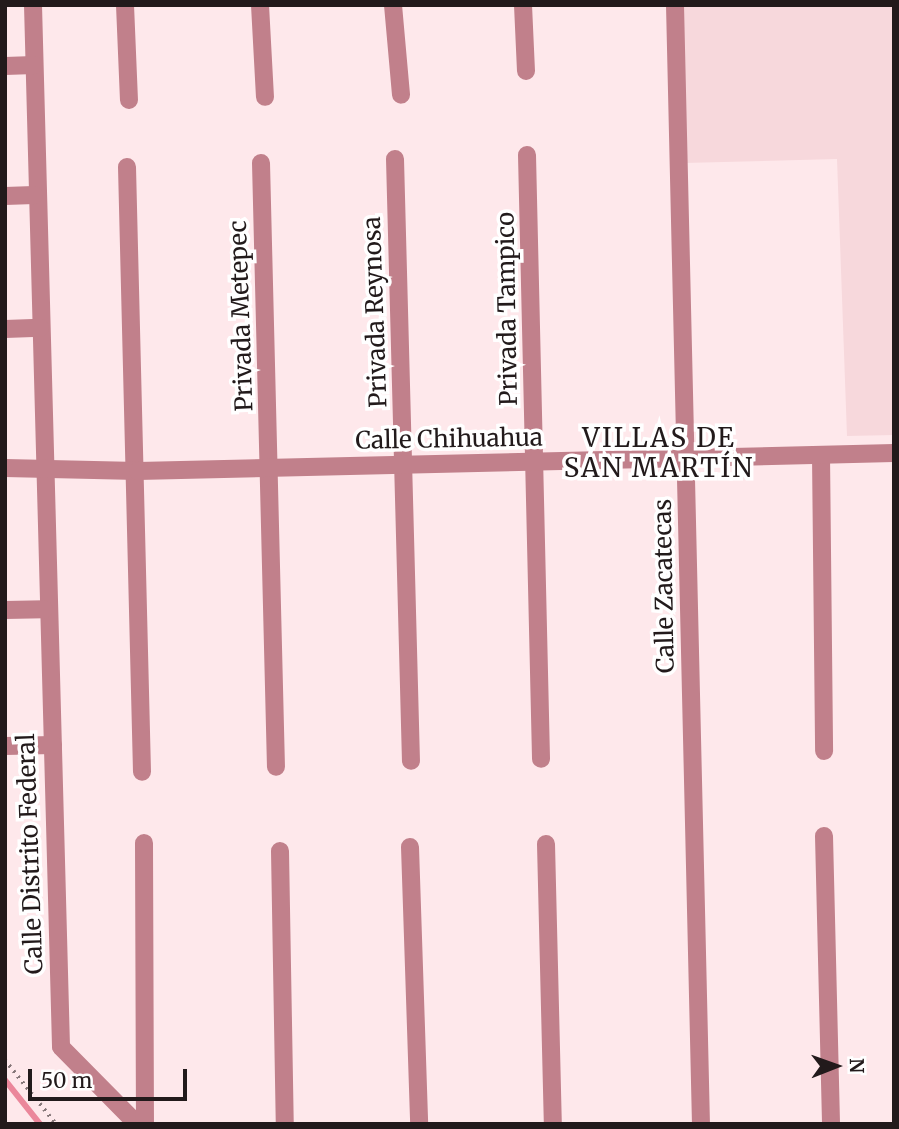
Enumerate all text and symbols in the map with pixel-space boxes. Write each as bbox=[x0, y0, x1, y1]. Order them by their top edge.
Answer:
street label: Privada Tampico bbox=[491, 212, 523, 406]
street label: Privada Reynosa bbox=[357, 216, 393, 408]
street label: Privada Metepec bbox=[223, 220, 259, 412]
district label: VILLAS DE SAN MARTÍN bbox=[565, 422, 753, 484]
street label: Calle Chihuahua bbox=[355, 423, 543, 455]
street label: Calle Zacatecas bbox=[648, 499, 680, 673]
street label: Calle Distrito Federal bbox=[11, 733, 49, 975]
north arrow bbox=[801, 1031, 871, 1101]
scale bar bbox=[32, 1056, 191, 1100]
text: N bbox=[845, 1058, 869, 1073]
text: 50 m bbox=[41, 1067, 92, 1094]

